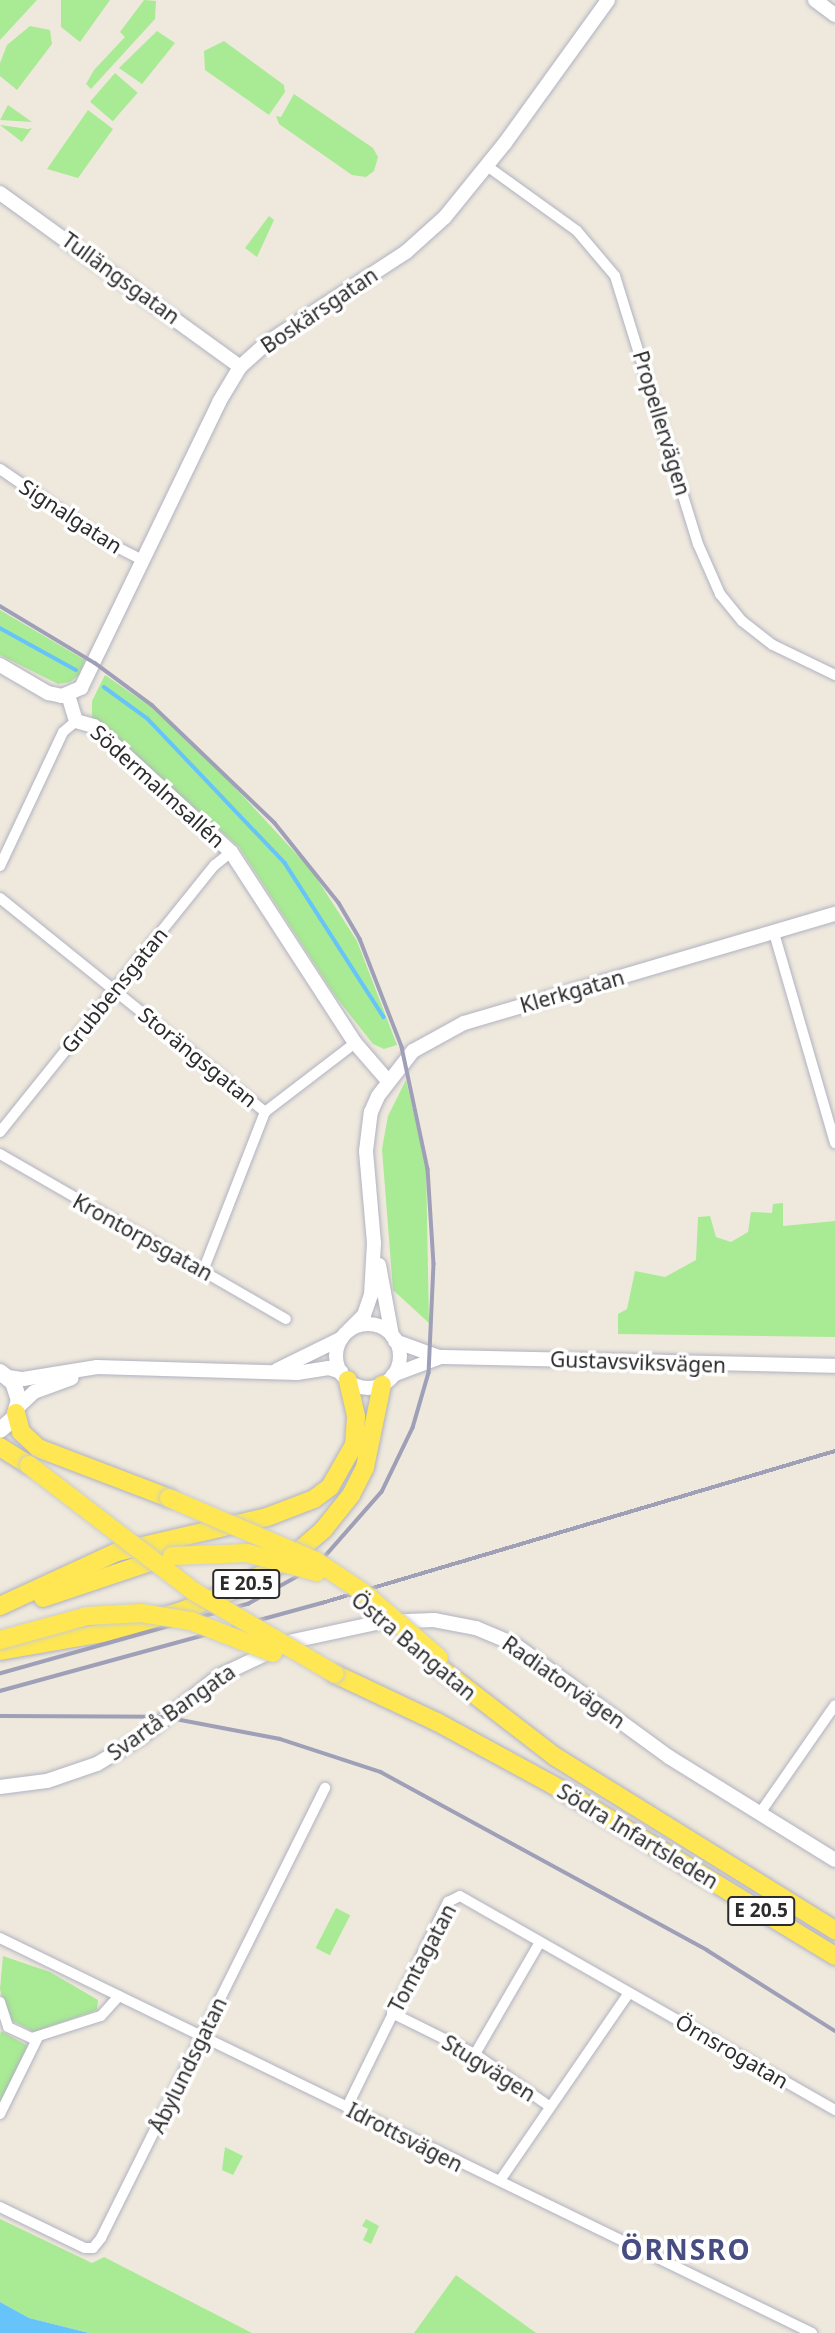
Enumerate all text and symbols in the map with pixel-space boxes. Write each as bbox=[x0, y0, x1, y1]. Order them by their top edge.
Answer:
street label: Tullängsgatan bbox=[57, 227, 185, 329]
street label: Boskärsgatan bbox=[256, 262, 382, 358]
street label: Propellervägen bbox=[628, 348, 696, 498]
street label: Signalgatan bbox=[15, 474, 127, 558]
street label: Södermalmsallén bbox=[86, 719, 230, 853]
street label: Grubbensgatan bbox=[56, 922, 172, 1058]
street label: Klerkgatan bbox=[517, 964, 627, 1018]
street label: Storängsgatan bbox=[134, 1002, 262, 1112]
street label: Krontorpsgatan bbox=[69, 1188, 217, 1286]
street label: Gustavsviksvägen bbox=[550, 1346, 726, 1378]
road number: E 20.5 bbox=[211, 1568, 281, 1600]
street label: Östra Bangatan bbox=[347, 1587, 481, 1705]
street label: Radiatorvägen bbox=[498, 1630, 630, 1734]
street label: Svartå Bangata bbox=[102, 1659, 240, 1765]
street label: Södra Infartsleden bbox=[553, 1778, 723, 1894]
road number: E 20.5 bbox=[726, 1896, 796, 1926]
street label: Tomtagatan bbox=[383, 1900, 461, 2016]
street label: Åbylundsgatan bbox=[144, 1993, 232, 2137]
street label: Örnsrogatan bbox=[671, 2009, 793, 2093]
street label: Stugvägen bbox=[438, 2029, 540, 2107]
street label: Idrottsvägen bbox=[343, 2097, 467, 2177]
district label: ÖRNSRO bbox=[621, 2232, 751, 2266]

